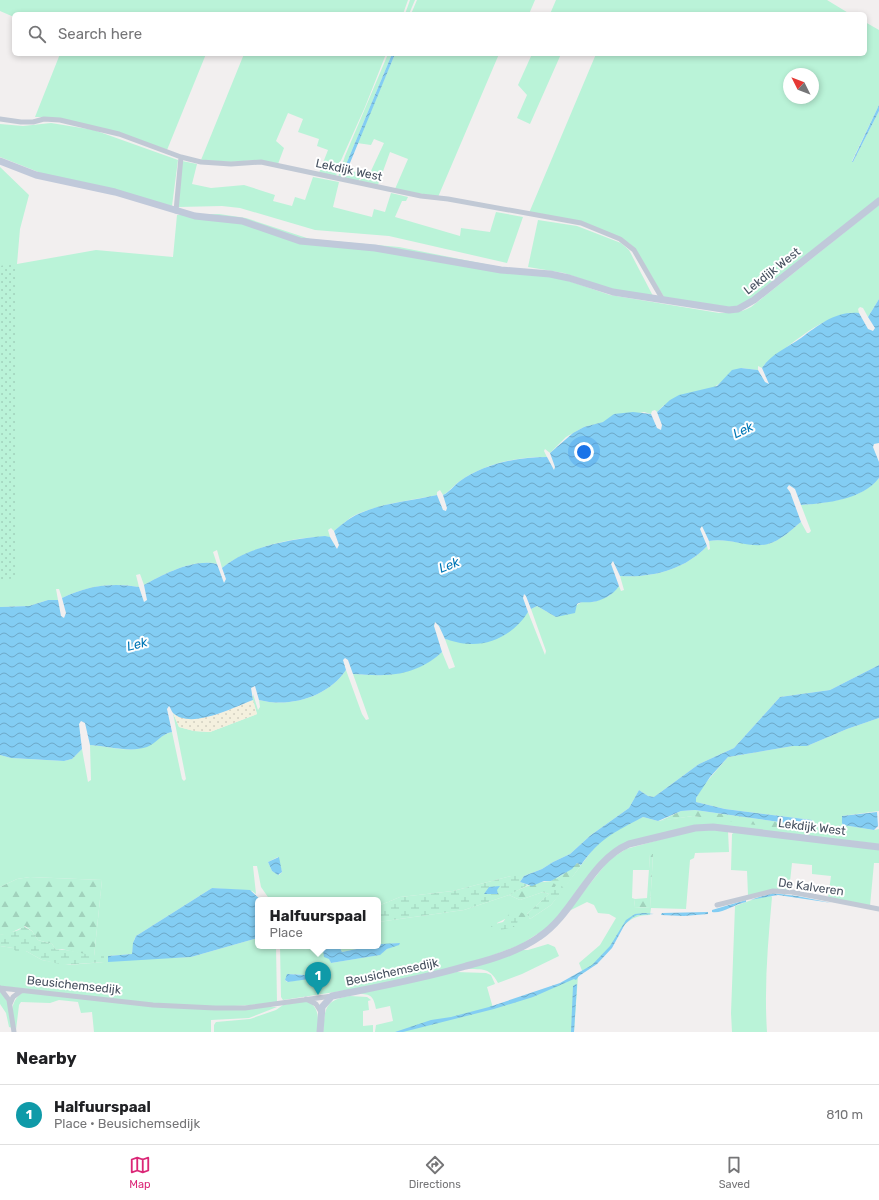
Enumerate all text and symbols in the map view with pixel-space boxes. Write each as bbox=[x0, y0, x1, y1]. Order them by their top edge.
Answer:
search box bbox=[12, 12, 867, 56]
icon: search bbox=[26, 23, 48, 45]
text: Search here bbox=[58, 25, 142, 43]
north arrow bbox=[783, 68, 819, 104]
street label: Lekdijk West bbox=[314, 156, 384, 184]
street label: Lekdijk West bbox=[741, 244, 803, 297]
water label: Lek bbox=[730, 419, 756, 441]
your location bbox=[574, 442, 594, 462]
water label: Lek bbox=[436, 554, 462, 576]
water label: Lek bbox=[125, 634, 149, 654]
street label: Lekdijk West bbox=[777, 816, 847, 838]
street label: De Kalveren bbox=[777, 875, 845, 899]
popup bbox=[255, 897, 381, 949]
text: Halfuurspaal bbox=[270, 907, 366, 925]
text: Place bbox=[270, 925, 303, 940]
street label: Beusichemsedijk bbox=[344, 955, 440, 989]
pin: 1 bbox=[305, 962, 331, 995]
street label: Beusichemsedijk bbox=[26, 973, 122, 997]
text: Nearby bbox=[16, 1048, 77, 1068]
text: Halfuurspaal bbox=[54, 1098, 151, 1116]
text: 1 bbox=[26, 1107, 32, 1122]
text: 810 m bbox=[826, 1107, 863, 1122]
text: Place · Beusichemsedijk bbox=[54, 1116, 200, 1131]
tab: Map bbox=[129, 1154, 151, 1191]
tab: Directions bbox=[409, 1154, 461, 1191]
tab: Saved bbox=[719, 1154, 750, 1191]

